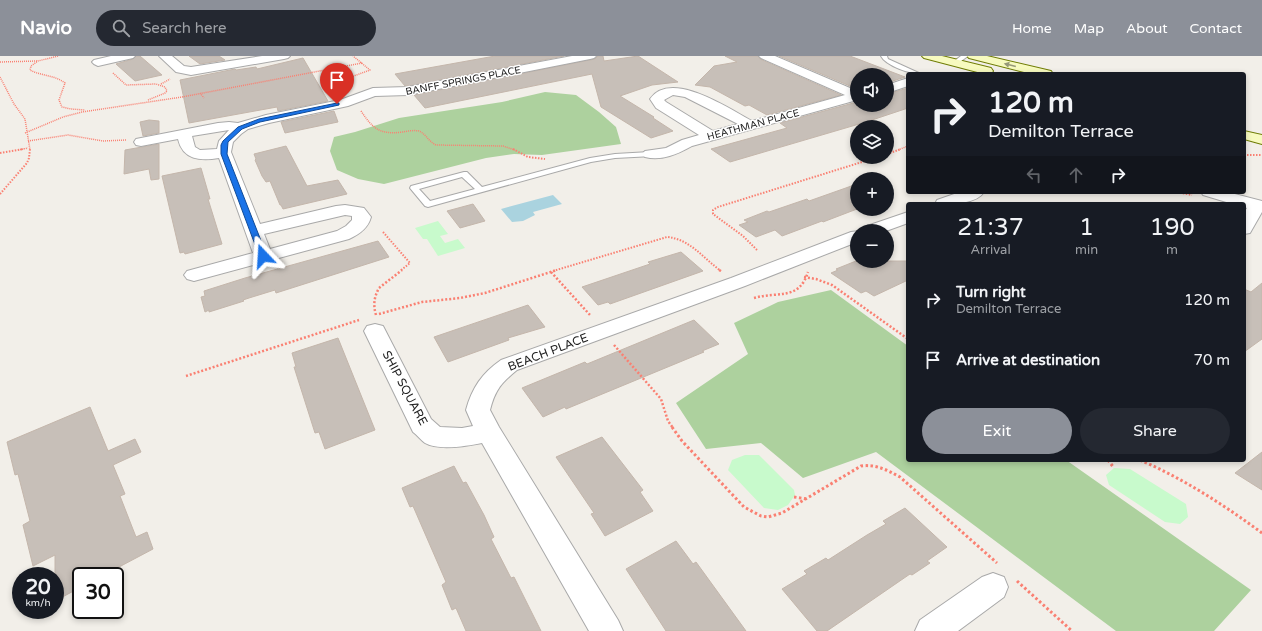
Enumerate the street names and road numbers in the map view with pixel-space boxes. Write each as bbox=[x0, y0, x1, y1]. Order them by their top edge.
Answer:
street label: BANFF SPRINGS PLACE bbox=[404, 64, 522, 98]
street label: HEATHMAN PLACE bbox=[706, 107, 801, 143]
street label: BEACH PLACE bbox=[506, 330, 590, 374]
street label: SHIP SQUARE bbox=[380, 348, 431, 428]

